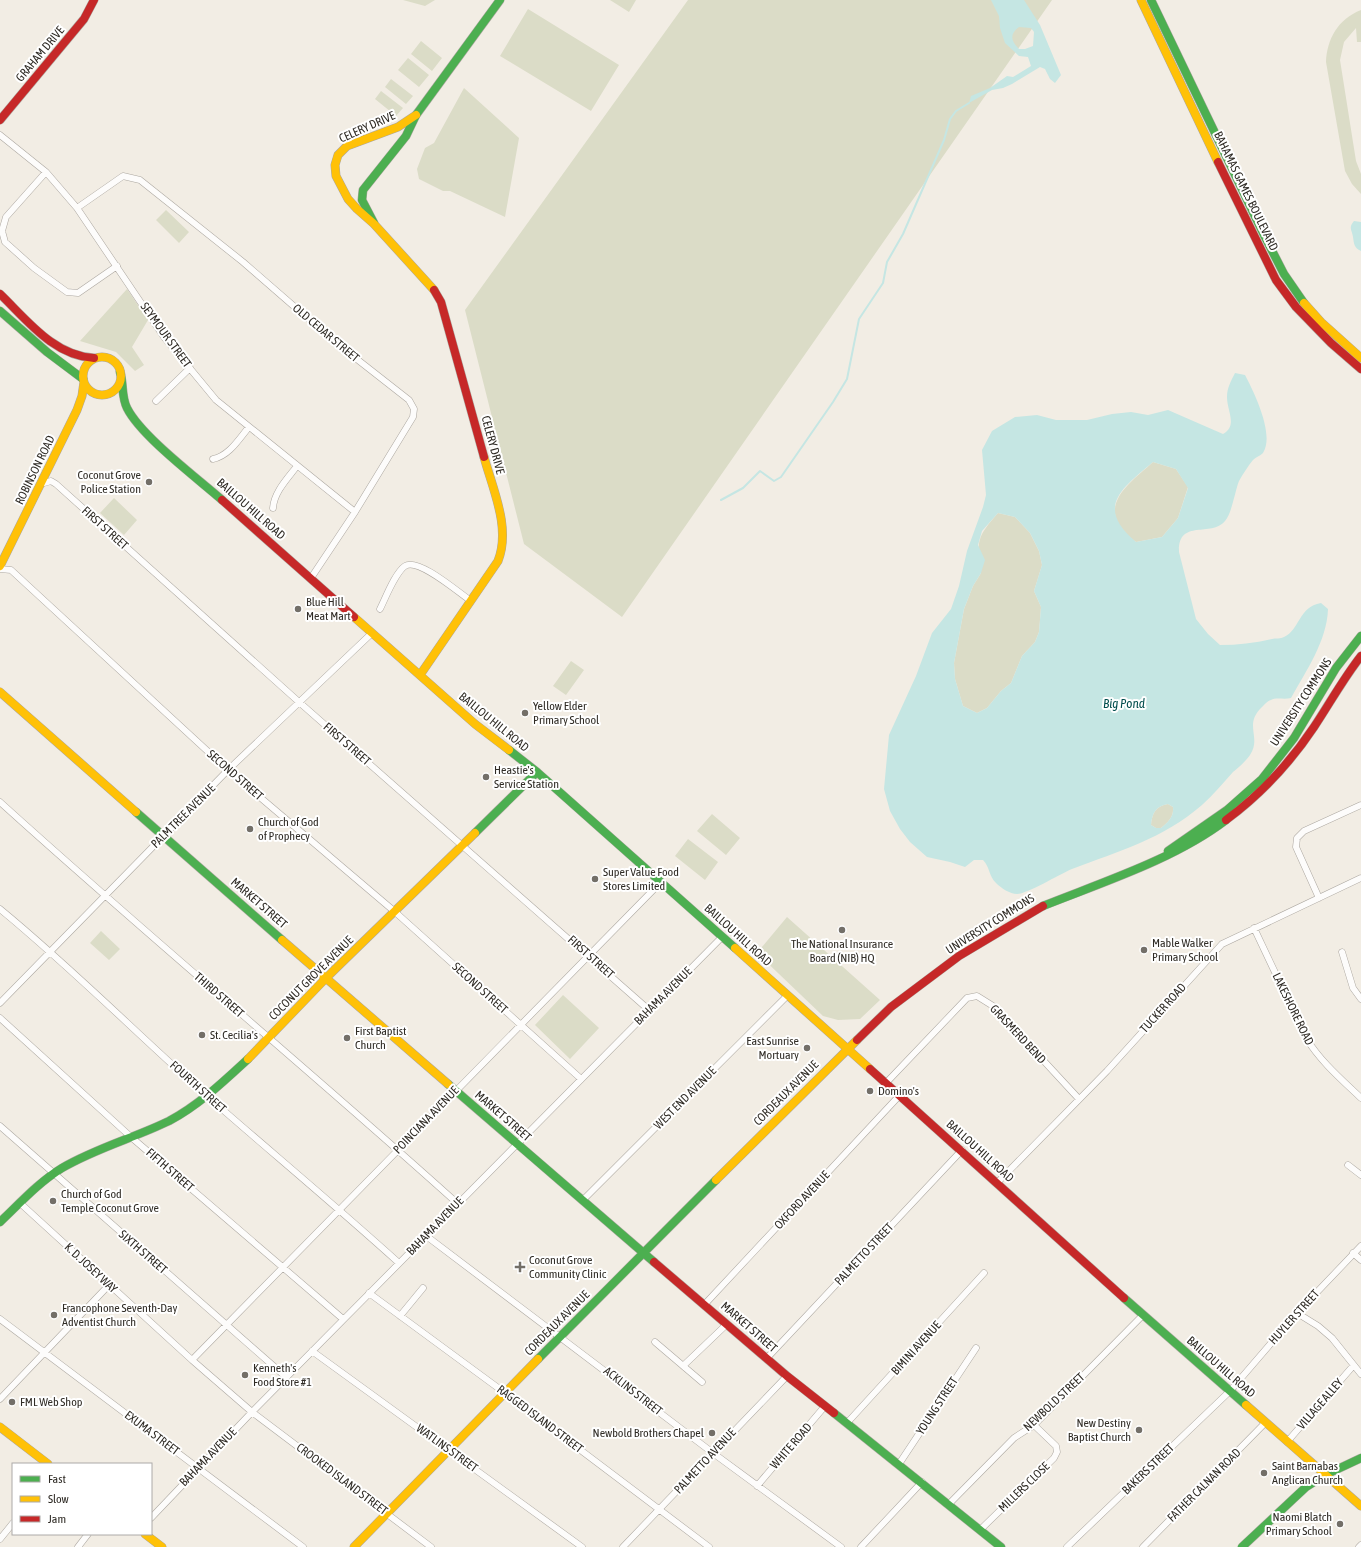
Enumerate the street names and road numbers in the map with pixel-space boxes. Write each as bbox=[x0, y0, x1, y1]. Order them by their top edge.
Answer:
street label: GRAHAM DRIVE bbox=[13, 24, 67, 84]
street label: CELERY DRIVE bbox=[337, 108, 397, 146]
street label: BAHAMAS GAMES BOULEVARD bbox=[1211, 129, 1281, 253]
street label: SEYMOUR STREET bbox=[138, 300, 195, 371]
street label: OLD CEDAR STREET bbox=[290, 301, 363, 365]
street label: CELERY DRIVE bbox=[478, 414, 508, 476]
street label: ROBINSON ROAD bbox=[12, 433, 58, 507]
street label: BAILLOU HILL ROAD bbox=[214, 476, 288, 543]
street label: FIRST STREET bbox=[79, 504, 132, 553]
street label: UNIVERSITY COMMONS bbox=[1267, 655, 1335, 749]
street label: BAILLOU HILL ROAD bbox=[456, 690, 532, 755]
street label: FIRST STREET bbox=[321, 720, 374, 769]
street label: SECOND STREET bbox=[204, 747, 266, 804]
street label: PALM TREE AVENUE bbox=[148, 781, 218, 851]
street label: MARKET STREET bbox=[228, 875, 290, 932]
street label: UNIVERSITY COMMONS bbox=[943, 891, 1037, 957]
street label: BAILLOU HILL ROAD bbox=[701, 901, 775, 969]
street label: COCONUT GROVE AVENUE bbox=[266, 933, 356, 1023]
street label: FIRST STREET bbox=[565, 933, 618, 982]
street label: SECOND STREET bbox=[449, 960, 511, 1017]
street label: BAHAMA AVENUE bbox=[631, 964, 695, 1028]
street label: THIRD STREET bbox=[191, 970, 247, 1021]
street label: LAKESHORE ROAD bbox=[1269, 971, 1317, 1048]
street label: TUCKER ROAD bbox=[1137, 980, 1189, 1036]
street label: GRASMERD BEND bbox=[987, 1002, 1049, 1067]
street label: FOURTH STREET bbox=[167, 1058, 229, 1116]
street label: CORDEAUX AVENUE bbox=[751, 1058, 821, 1128]
street label: WEST END AVENUE bbox=[651, 1064, 719, 1132]
street label: POINCIANA AVENUE bbox=[390, 1084, 462, 1156]
street label: MARKET STREET bbox=[472, 1088, 534, 1145]
street label: BAILLOU HILL ROAD bbox=[943, 1117, 1017, 1185]
street label: FIFTH STREET bbox=[143, 1146, 197, 1195]
street label: OXFORD AVENUE bbox=[772, 1168, 832, 1232]
street label: BAHAMA AVENUE bbox=[404, 1194, 466, 1258]
street label: PALMETTO STREET bbox=[832, 1220, 897, 1288]
street label: SIXTH STREET bbox=[116, 1227, 170, 1277]
street label: K. D. JOSEY WAY bbox=[62, 1240, 121, 1296]
street label: HUYLER STREET bbox=[1266, 1286, 1323, 1347]
street label: CORDEAUX AVENUE bbox=[522, 1288, 592, 1358]
street label: MARKET STREET bbox=[718, 1299, 780, 1356]
street label: BIMINI AVENUE bbox=[888, 1318, 944, 1378]
street label: BAILLOU HILL ROAD bbox=[1184, 1334, 1258, 1401]
street label: ACKLINS STREET bbox=[601, 1364, 666, 1419]
street label: NEWBOLD STREET bbox=[1021, 1370, 1088, 1434]
street label: YOUNG STREET bbox=[913, 1374, 961, 1437]
street label: VILLAGE ALLEY bbox=[1294, 1375, 1346, 1432]
street label: RAGGED ISLAND STREET bbox=[494, 1382, 586, 1456]
street label: EXUMA STREET bbox=[122, 1408, 183, 1459]
street label: WHITE ROAD bbox=[767, 1420, 815, 1472]
street label: WATLINS STREET bbox=[414, 1421, 481, 1475]
street label: BAHAMA AVENUE bbox=[177, 1425, 239, 1489]
street label: PALMETTO AVENUE bbox=[671, 1426, 739, 1496]
street label: CROOKED ISLAND STREET bbox=[294, 1440, 391, 1518]
street label: BAKERS STREET bbox=[1119, 1440, 1178, 1497]
street label: FATHER CALNAN ROAD bbox=[1164, 1445, 1244, 1525]
street label: MILLERS CLOSE bbox=[996, 1459, 1052, 1515]

